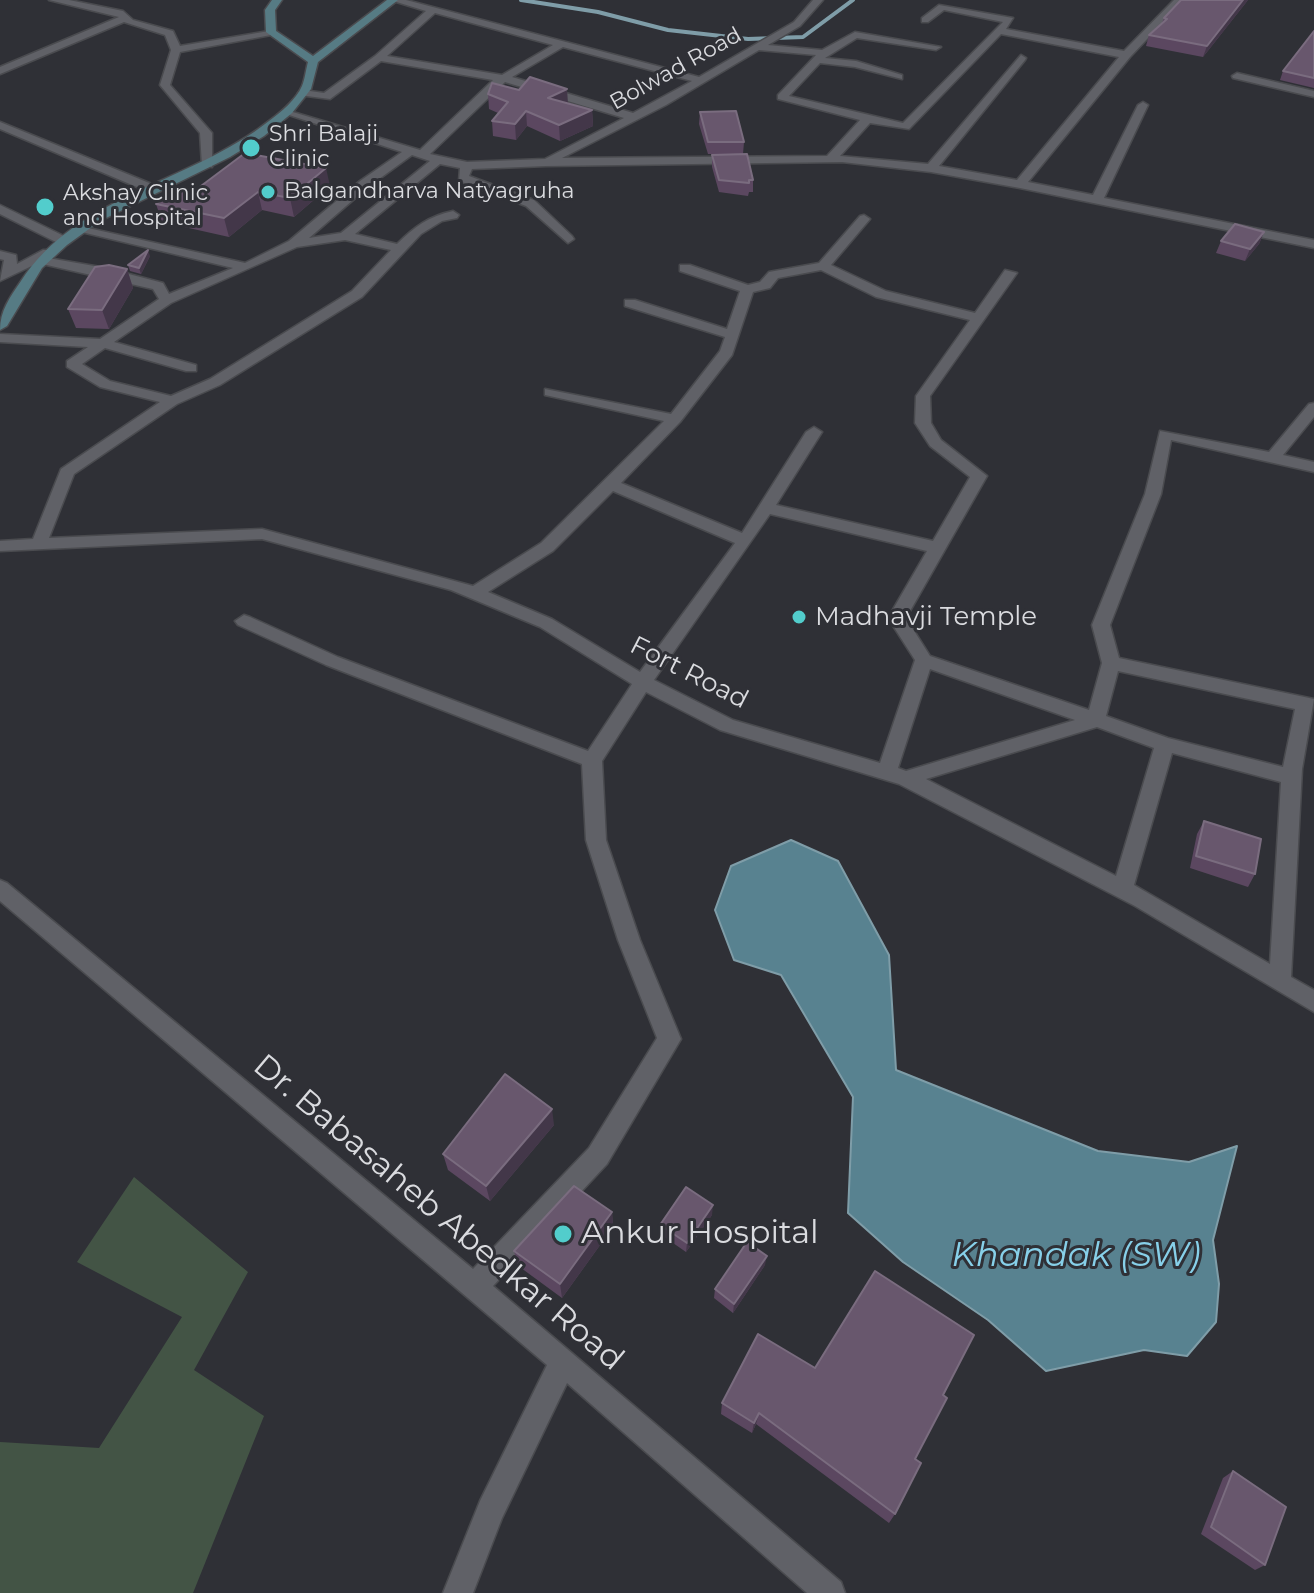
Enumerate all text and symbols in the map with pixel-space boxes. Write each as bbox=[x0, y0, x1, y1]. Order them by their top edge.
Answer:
street label: Bolwad Road bbox=[606, 22, 746, 116]
place label: Shri Balaji Clinic bbox=[269, 122, 378, 174]
marker: Shri Balaji Clinic bbox=[240, 137, 262, 159]
place label: Balgandharva Natyagruha bbox=[284, 179, 575, 205]
place label: Akshay Clinic and Hospital bbox=[63, 181, 208, 232]
marker: Balgandharva Natyagruha bbox=[259, 183, 277, 201]
marker: Akshay Clinic and Hospital bbox=[34, 196, 56, 218]
place label: Madhavji Temple bbox=[815, 601, 1037, 633]
marker: Madhavji Temple bbox=[790, 608, 808, 626]
street label: Fort Road bbox=[625, 630, 753, 716]
street label: Dr. Babasaheb Abedkar Road bbox=[245, 1047, 631, 1379]
place label: Ankur Hospital bbox=[581, 1215, 819, 1253]
marker: Ankur Hospital bbox=[552, 1223, 574, 1245]
water label: Khandak (SW) bbox=[952, 1236, 1200, 1276]

